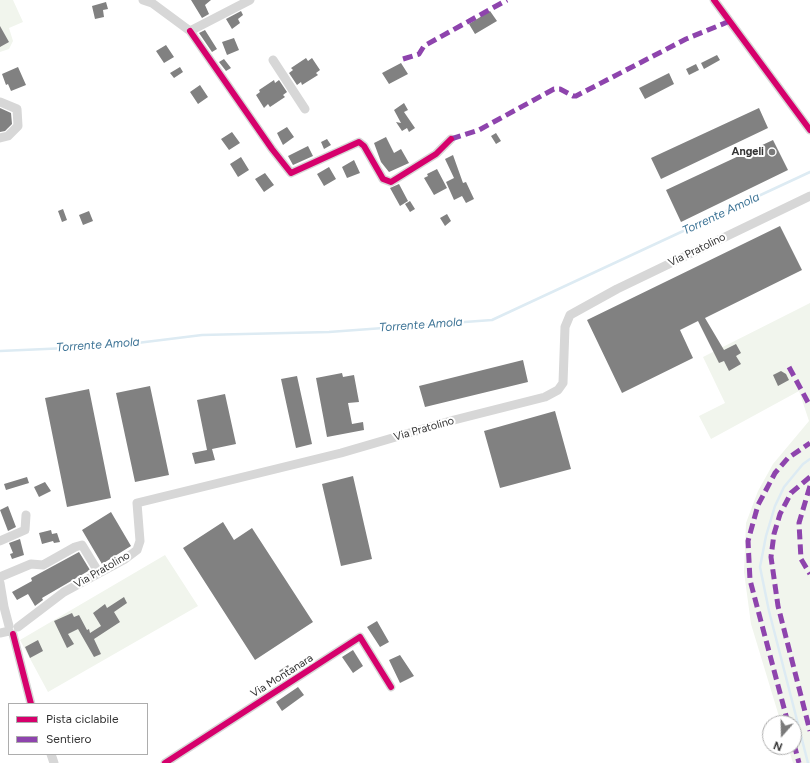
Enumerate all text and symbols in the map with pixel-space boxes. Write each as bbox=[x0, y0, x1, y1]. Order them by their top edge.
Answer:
place label: Angeli bbox=[732, 145, 764, 159]
marker: Angeli bbox=[767, 147, 777, 157]
water label: Torrente Amola bbox=[680, 190, 762, 238]
street label: Via Pratolino bbox=[666, 230, 728, 270]
water label: Torrente Amola bbox=[379, 315, 463, 335]
water label: Torrente Amola bbox=[56, 335, 140, 355]
street label: Via Pratolino bbox=[392, 414, 456, 444]
street label: Via Pratolino bbox=[72, 549, 132, 591]
street label: Via Montanara bbox=[248, 652, 316, 700]
legend bbox=[8, 703, 148, 755]
text: Pista ciclabile bbox=[46, 712, 118, 726]
north arrow bbox=[762, 715, 802, 755]
text: Sentiero bbox=[46, 732, 92, 746]
text: N bbox=[772, 738, 784, 753]

